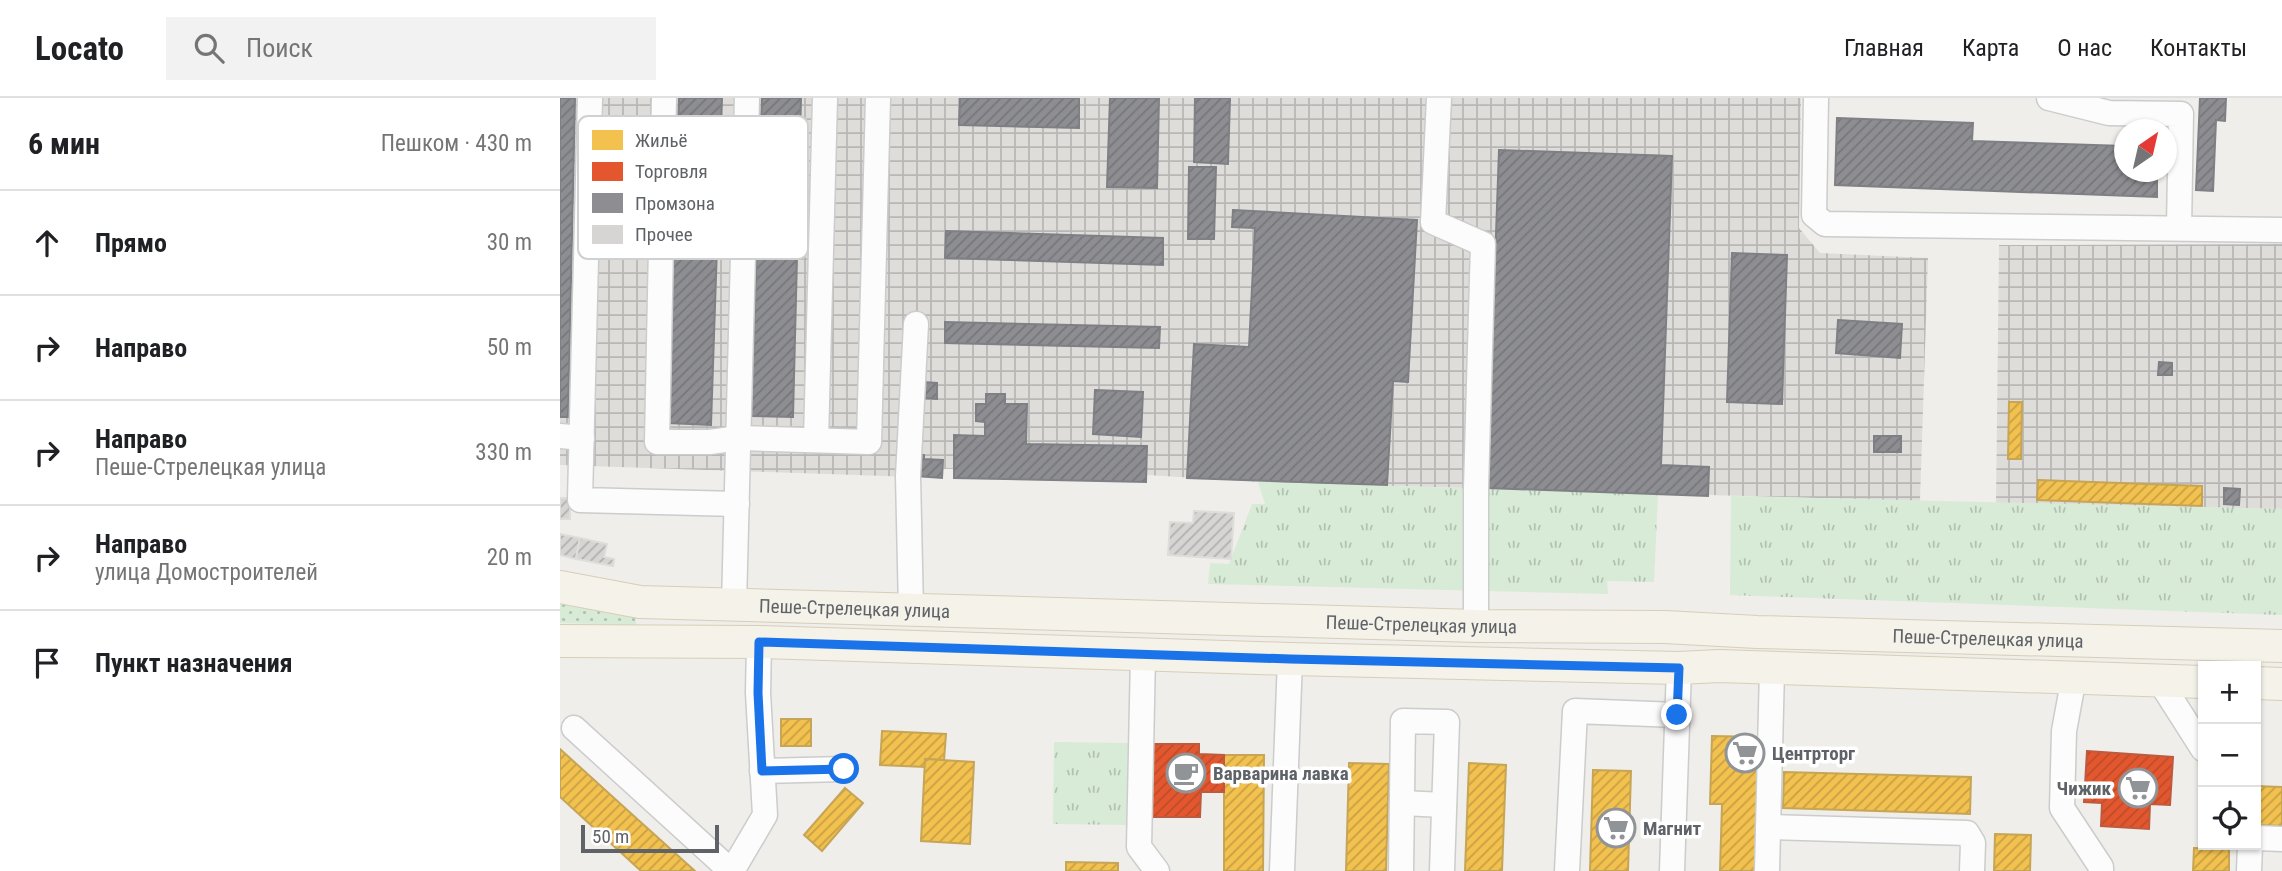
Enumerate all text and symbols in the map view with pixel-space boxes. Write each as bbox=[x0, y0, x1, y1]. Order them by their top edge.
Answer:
search box bbox=[166, 17, 656, 80]
text: Locato bbox=[35, 29, 124, 68]
icon: search bbox=[190, 29, 228, 67]
text: Поиск bbox=[246, 33, 313, 63]
text: Главная bbox=[1844, 34, 1924, 62]
text: Карта bbox=[1962, 34, 2019, 62]
text: О нас bbox=[2057, 34, 2112, 62]
text: Контакты bbox=[2150, 34, 2247, 62]
legend bbox=[578, 116, 808, 259]
north arrow bbox=[2114, 119, 2177, 182]
text: 6 мин bbox=[28, 126, 100, 161]
text: Жильё bbox=[635, 129, 687, 152]
text: Пешком · 430 m bbox=[381, 130, 532, 157]
text: Торговля bbox=[635, 160, 708, 183]
text: Промзона bbox=[635, 192, 715, 215]
text: Прочее bbox=[635, 223, 693, 246]
icon: ahead bbox=[28, 224, 66, 262]
text: Прямо bbox=[95, 228, 167, 258]
text: 30 m bbox=[487, 229, 532, 256]
icon: right bbox=[28, 329, 66, 367]
text: Направо bbox=[95, 333, 187, 363]
text: 50 m bbox=[487, 334, 532, 361]
text: Направо bbox=[95, 424, 187, 454]
icon: right bbox=[28, 434, 66, 472]
text: 330 m bbox=[475, 439, 532, 466]
text: Пеше-Стрелецкая улица bbox=[95, 454, 326, 481]
text: Направо bbox=[95, 529, 187, 559]
icon: right bbox=[28, 539, 66, 577]
text: 20 m bbox=[487, 544, 532, 571]
text: улица Домостроителей bbox=[95, 559, 318, 586]
street label: Пеше-Стрелецкая улица bbox=[759, 594, 950, 622]
street label: Пеше-Стрелецкая улица bbox=[1325, 610, 1517, 638]
street label: Пеше-Стрелецкая улица bbox=[1892, 624, 2084, 652]
icon: arrive bbox=[28, 644, 66, 682]
text: Пункт назначения bbox=[95, 648, 293, 678]
map controls bbox=[2198, 661, 2261, 850]
button: + bbox=[2198, 661, 2261, 724]
route end bbox=[1661, 699, 1692, 730]
button: − bbox=[2198, 724, 2261, 787]
supermarket icon: Центрторг bbox=[1724, 732, 1766, 774]
place label: Центрторг bbox=[1772, 742, 1855, 765]
cafe icon: Варварина лавка bbox=[1165, 752, 1207, 794]
route start bbox=[828, 753, 859, 784]
place label: Варварина лавка bbox=[1213, 762, 1349, 785]
supermarket icon: Чижик bbox=[2117, 767, 2159, 809]
place label: Чижик bbox=[2057, 777, 2111, 800]
button: locate bbox=[2198, 787, 2261, 850]
supermarket icon: Магнит bbox=[1595, 807, 1637, 849]
place label: Магнит bbox=[1643, 817, 1701, 840]
scale bar bbox=[581, 822, 719, 854]
text: 50 m bbox=[592, 825, 629, 848]

